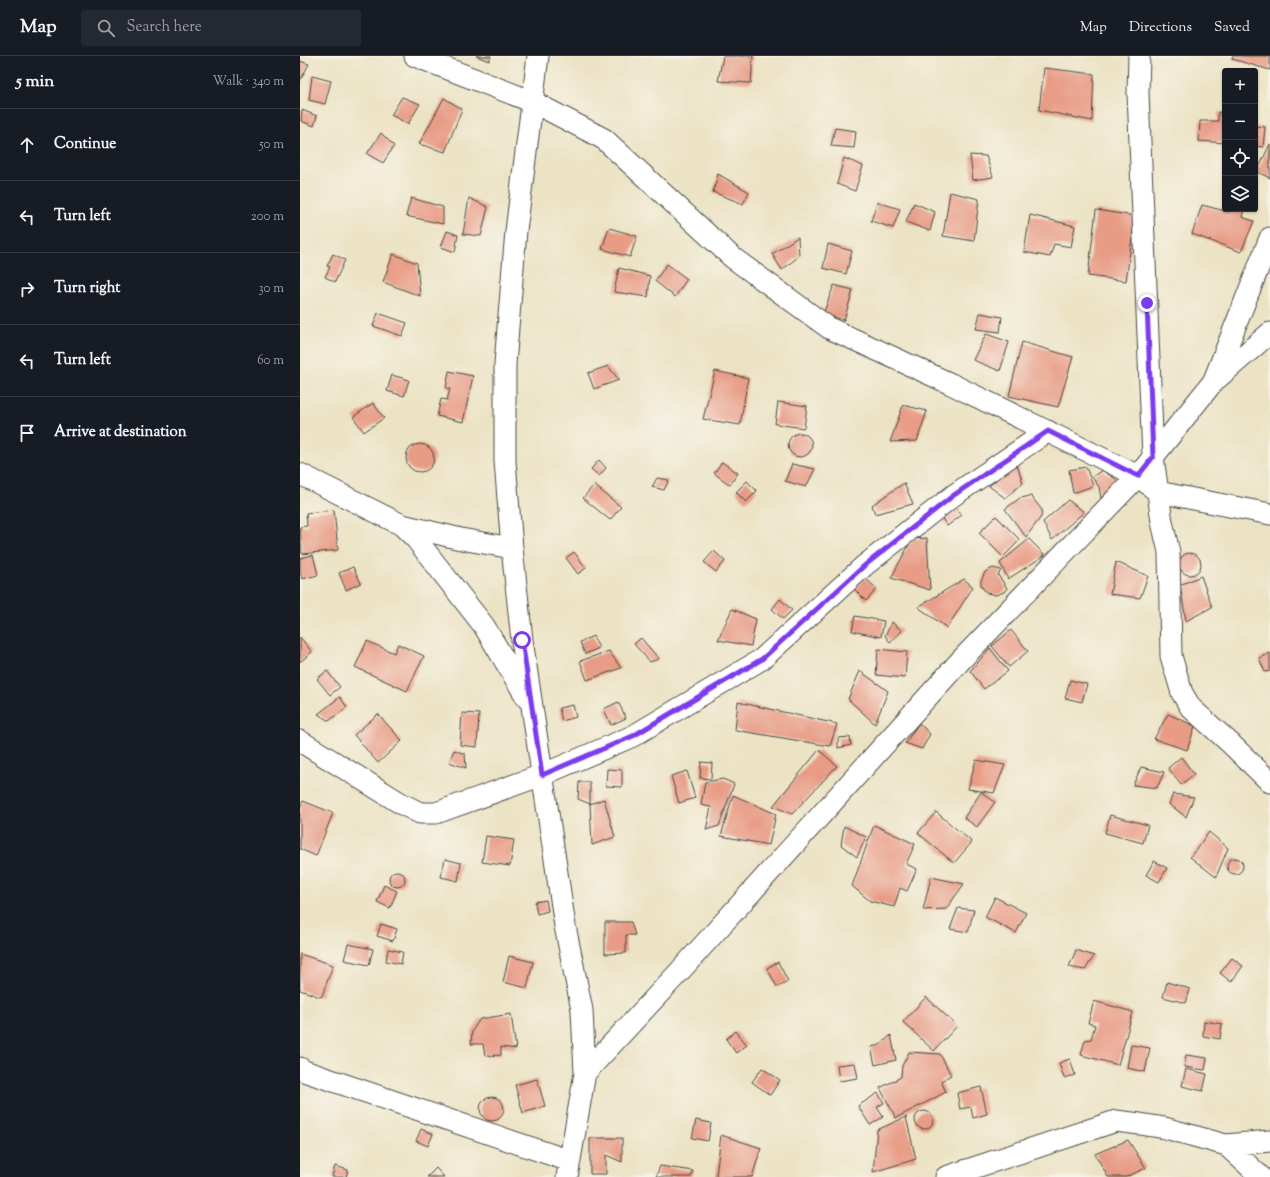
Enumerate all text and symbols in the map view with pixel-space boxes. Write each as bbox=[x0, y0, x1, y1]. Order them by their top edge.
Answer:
search box bbox=[81, 10, 361, 46]
text: Map bbox=[20, 14, 57, 41]
icon: search bbox=[95, 17, 117, 39]
text: Search here bbox=[127, 17, 202, 38]
text: Map bbox=[1080, 18, 1107, 38]
text: Directions bbox=[1129, 18, 1192, 38]
text: Saved bbox=[1214, 18, 1250, 38]
map controls bbox=[1222, 68, 1258, 212]
button: + bbox=[1222, 68, 1258, 104]
text: 5 min bbox=[16, 70, 54, 94]
text: Walk · 340 m bbox=[213, 73, 284, 91]
button: − bbox=[1222, 104, 1258, 140]
icon: ahead bbox=[16, 134, 38, 156]
text: Continue bbox=[54, 134, 116, 155]
text: 50 m bbox=[259, 136, 284, 154]
button: locate bbox=[1222, 140, 1258, 176]
button: layers bbox=[1222, 176, 1258, 212]
icon: left bbox=[16, 206, 38, 228]
text: Turn left bbox=[54, 206, 111, 227]
text: 200 m bbox=[251, 208, 284, 226]
icon: right bbox=[16, 278, 38, 300]
text: Turn right bbox=[54, 278, 120, 299]
text: 30 m bbox=[258, 280, 284, 298]
route end bbox=[1138, 294, 1156, 312]
icon: left bbox=[16, 350, 38, 372]
text: Turn left bbox=[54, 350, 111, 371]
text: 60 m bbox=[257, 352, 284, 370]
icon: arrive bbox=[16, 422, 38, 444]
text: Arrive at destination bbox=[54, 422, 187, 443]
route start bbox=[513, 631, 531, 649]

